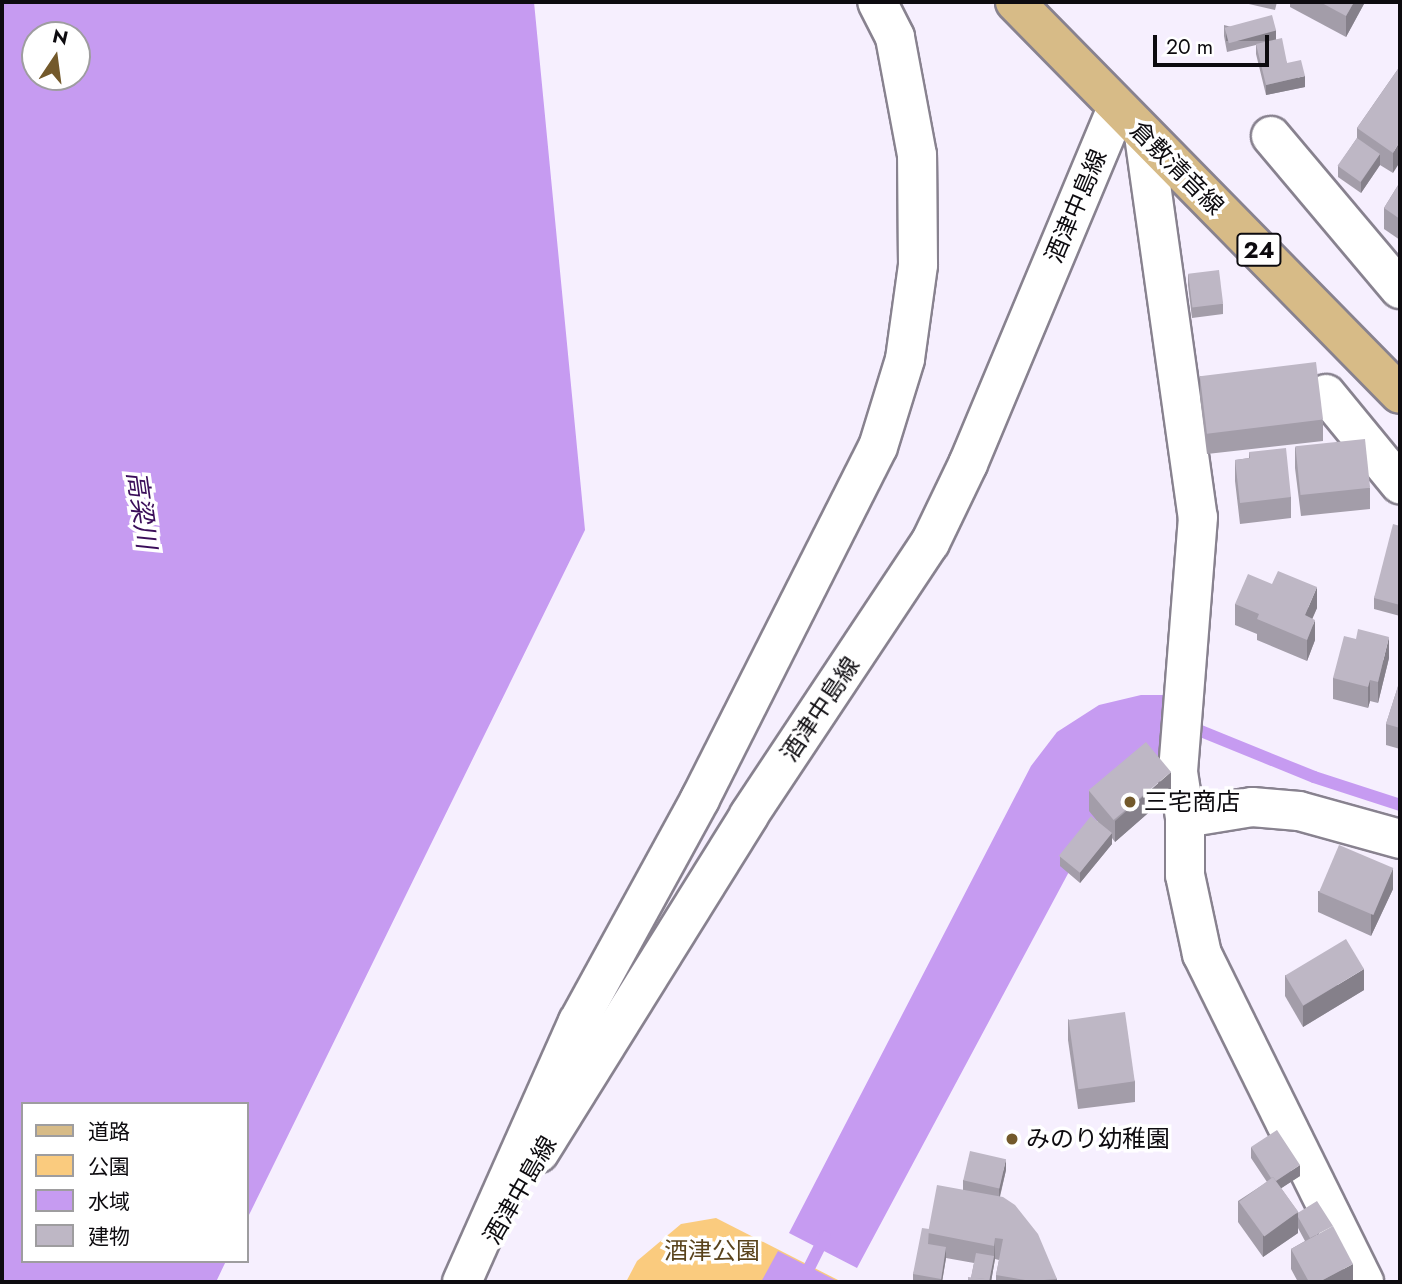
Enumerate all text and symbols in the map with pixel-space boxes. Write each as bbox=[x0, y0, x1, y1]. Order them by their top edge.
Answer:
north arrow bbox=[21, 21, 91, 91]
scale bar bbox=[1157, 21, 1272, 65]
text: N bbox=[50, 22, 71, 52]
text: 20 m bbox=[1166, 32, 1213, 62]
street label: 倉敷清音線 bbox=[1124, 115, 1230, 221]
street label: 酒津中島線 bbox=[1039, 145, 1113, 267]
road number: 24 bbox=[1236, 230, 1282, 270]
water label: 高梁川 bbox=[120, 469, 162, 551]
street label: 酒津中島線 bbox=[775, 651, 865, 767]
place label: 三宅商店 bbox=[1144, 788, 1240, 816]
marker: 三宅商店 bbox=[1122, 794, 1138, 810]
legend bbox=[21, 1102, 248, 1263]
text: 道路 bbox=[88, 1117, 130, 1147]
place label: みのり幼稚園 bbox=[1026, 1125, 1170, 1153]
street label: 酒津中島線 bbox=[478, 1131, 562, 1249]
marker: みのり幼稚園 bbox=[1004, 1131, 1020, 1147]
text: 公園 bbox=[88, 1152, 130, 1182]
text: 水域 bbox=[88, 1187, 130, 1217]
text: 建物 bbox=[88, 1222, 130, 1252]
park label: 酒津公園 bbox=[664, 1237, 760, 1265]

